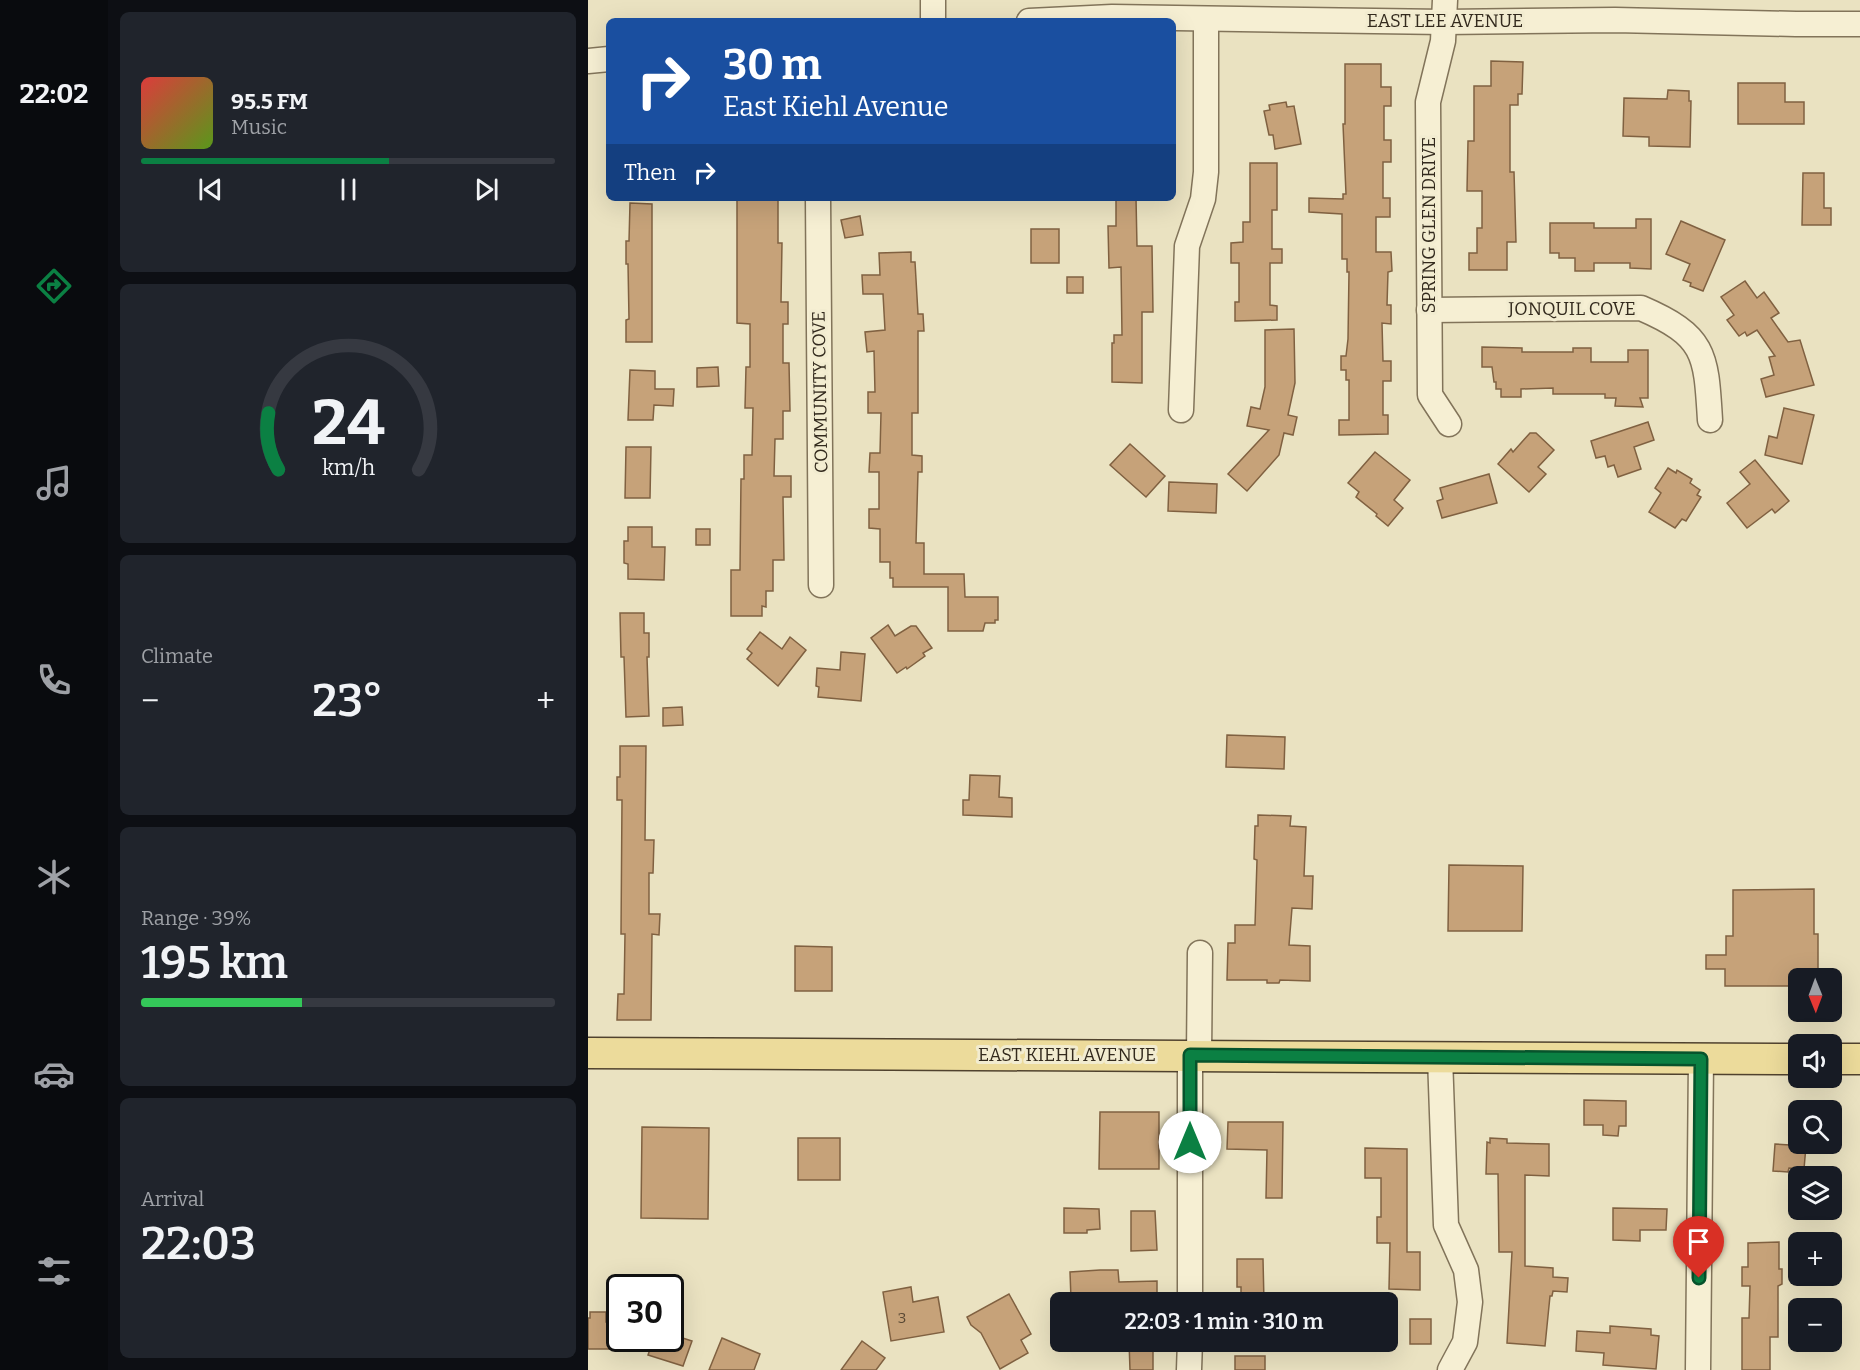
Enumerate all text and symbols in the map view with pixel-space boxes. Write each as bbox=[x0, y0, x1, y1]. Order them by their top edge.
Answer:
street label: EAST LEE AVENUE bbox=[1367, 10, 1523, 32]
text: 30 m bbox=[723, 40, 822, 90]
icon: right bbox=[624, 42, 702, 120]
text: 22:02 bbox=[19, 78, 89, 110]
text: 95.5 FM bbox=[231, 88, 308, 115]
text: East Kiehl Avenue bbox=[723, 91, 949, 123]
text: Music bbox=[231, 115, 287, 139]
street label: SPRING GLEN DRIVE bbox=[1418, 137, 1440, 313]
icon: right bbox=[688, 156, 721, 189]
text: Then bbox=[624, 159, 676, 186]
icon: previous bbox=[194, 173, 227, 206]
icon: pause bbox=[332, 173, 365, 206]
icon: next bbox=[470, 173, 503, 206]
icon: directions bbox=[33, 265, 75, 307]
street label: JONQUIL COVE bbox=[1507, 298, 1636, 320]
street label: COMMUNITY COVE bbox=[808, 311, 832, 473]
text: 24 bbox=[311, 387, 385, 462]
text: km/h bbox=[321, 456, 375, 482]
icon: music bbox=[33, 462, 75, 504]
text: Climate bbox=[141, 644, 213, 668]
icon: phone bbox=[33, 659, 75, 701]
text: 23° bbox=[312, 674, 383, 728]
text: − bbox=[141, 681, 159, 721]
text: + bbox=[536, 681, 555, 721]
icon: climate bbox=[33, 856, 75, 898]
text: Range · 39% bbox=[141, 906, 252, 930]
text: 195 km bbox=[141, 936, 288, 990]
north arrow bbox=[1788, 968, 1842, 1022]
map controls bbox=[1788, 968, 1842, 1352]
button: sound bbox=[1788, 1034, 1842, 1088]
street label: EAST KIEHL AVENUE bbox=[978, 1044, 1156, 1066]
icon: car bbox=[33, 1053, 75, 1095]
button: search bbox=[1788, 1100, 1842, 1154]
position arrow bbox=[1158, 1110, 1222, 1174]
button: layers bbox=[1788, 1166, 1842, 1220]
text: Arrival bbox=[141, 1187, 204, 1211]
pin bbox=[1673, 1216, 1724, 1278]
text: 22:03 bbox=[141, 1217, 256, 1271]
icon: arrive bbox=[1682, 1225, 1715, 1258]
button: + bbox=[1788, 1232, 1842, 1286]
icon: filters bbox=[33, 1250, 75, 1292]
speed limit sign: 30 bbox=[606, 1274, 684, 1352]
button: − bbox=[1788, 1298, 1842, 1352]
text: 22:03 · 1 min · 310 m bbox=[1125, 1308, 1323, 1335]
house number: 3 bbox=[898, 1309, 906, 1327]

